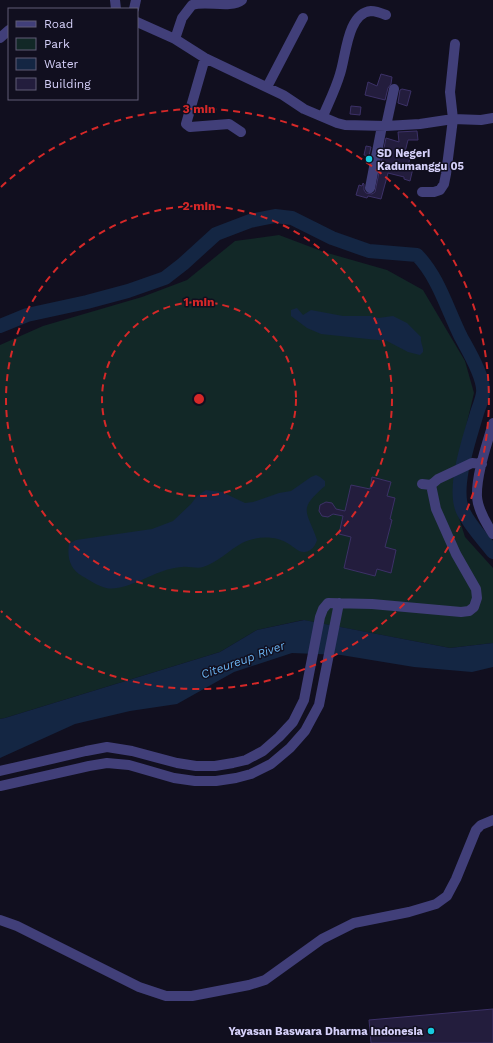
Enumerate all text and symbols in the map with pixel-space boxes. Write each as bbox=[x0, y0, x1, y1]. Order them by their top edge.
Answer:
legend bbox=[8, 8, 138, 100]
text: Road bbox=[44, 17, 73, 31]
text: Park bbox=[44, 37, 70, 51]
text: Water bbox=[44, 57, 79, 71]
text: Building bbox=[44, 77, 91, 91]
text: 3 min bbox=[183, 102, 215, 116]
place label: SD Negeri Kadumanggu 05 bbox=[377, 147, 464, 173]
marker: SD Negeri Kadumanggu 05 bbox=[364, 154, 374, 164]
text: 2 min bbox=[183, 199, 215, 213]
text: 1 min bbox=[184, 295, 214, 309]
centre of rings bbox=[192, 392, 206, 406]
water label: Citeureup River bbox=[199, 638, 288, 682]
place label: Yayasan Baswara Dharma Indonesia bbox=[228, 1025, 424, 1038]
marker: Yayasan Baswara Dharma Indonesia bbox=[426, 1026, 436, 1036]

